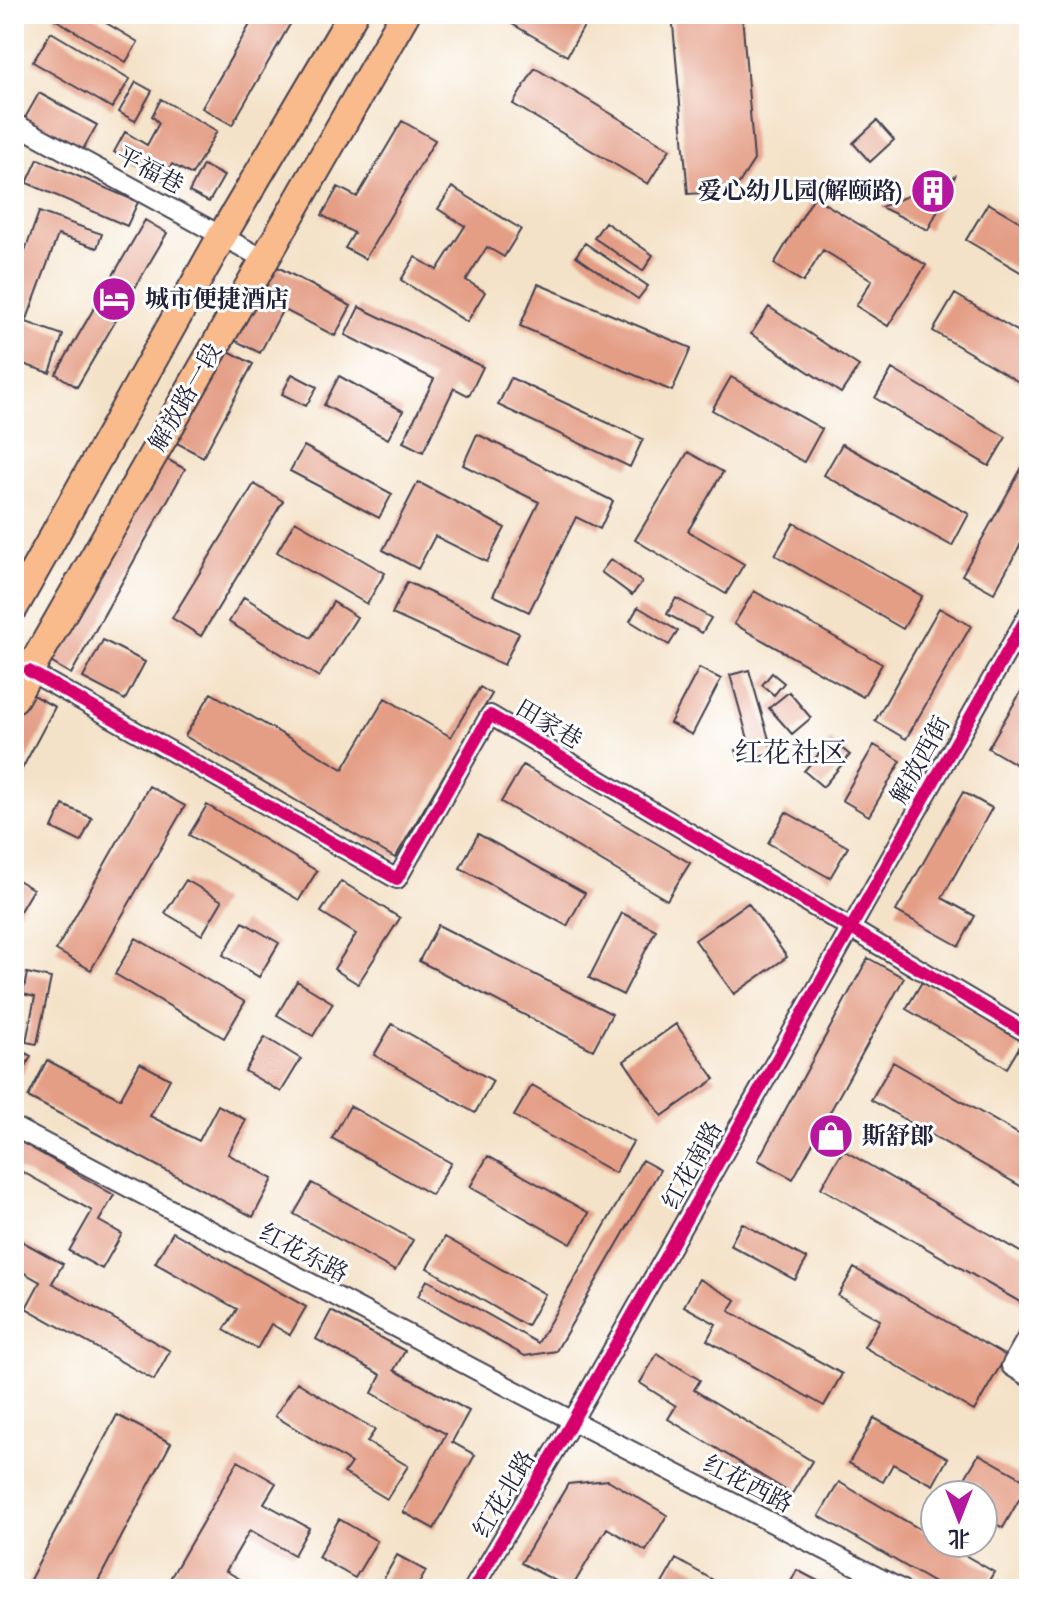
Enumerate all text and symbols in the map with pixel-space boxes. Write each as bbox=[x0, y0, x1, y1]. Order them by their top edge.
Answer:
street label: 平福巷 bbox=[110, 141, 188, 202]
building icon: 爱心幼儿园(解颐路) bbox=[909, 167, 957, 215]
place label: 爱心幼儿园(解颐路) bbox=[698, 177, 902, 208]
hotel icon: 城市便捷酒店 bbox=[90, 275, 138, 323]
place label: 城市便捷酒店 bbox=[145, 285, 289, 316]
street label: 解放路一段 bbox=[143, 338, 230, 457]
street label: 田家巷 bbox=[509, 693, 587, 757]
street label: 解放西街 bbox=[884, 711, 958, 810]
district label: 红花社区 bbox=[735, 737, 847, 772]
shop icon: 斯舒郎 bbox=[807, 1112, 855, 1160]
street label: 红花南路 bbox=[656, 1116, 730, 1215]
place label: 斯舒郎 bbox=[862, 1122, 934, 1153]
street label: 红花东路 bbox=[254, 1218, 353, 1291]
street label: 红花北路 bbox=[467, 1446, 543, 1544]
street label: 红花西路 bbox=[698, 1450, 797, 1521]
north arrow bbox=[919, 1479, 999, 1559]
text: 北 bbox=[948, 1523, 970, 1551]

